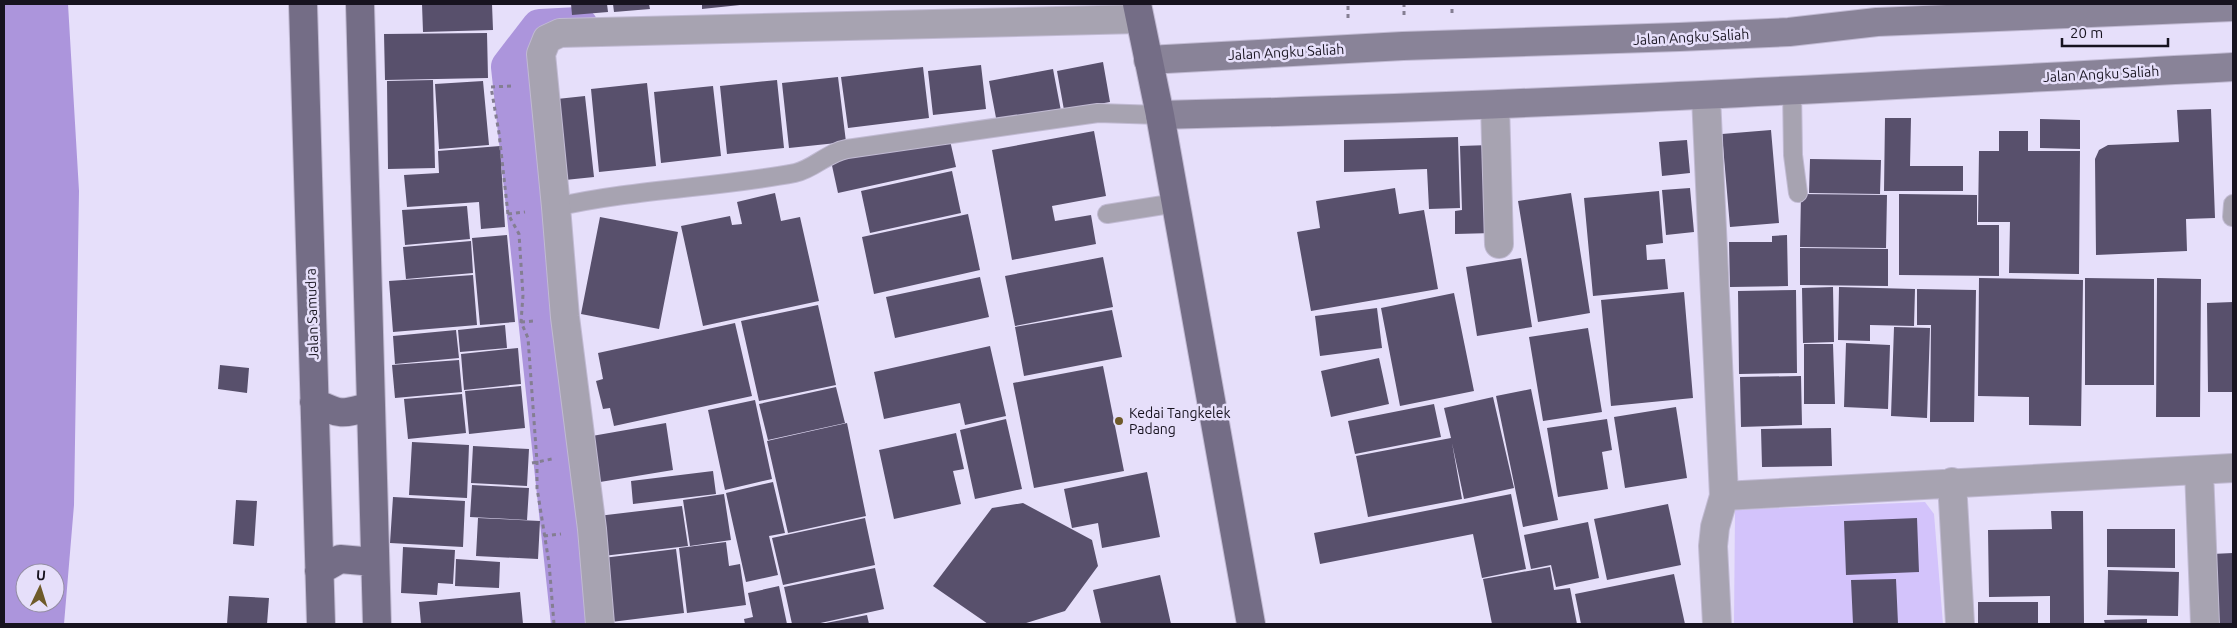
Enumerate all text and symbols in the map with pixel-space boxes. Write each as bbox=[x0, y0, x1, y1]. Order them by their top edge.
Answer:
scale bar bbox=[2062, 15, 2168, 47]
text: 20 m bbox=[2070, 24, 2103, 41]
street label: Jalan Angku Saliah bbox=[1632, 26, 1750, 48]
street label: Jalan Angku Saliah bbox=[1227, 41, 1345, 63]
street label: Jalan Angku Saliah bbox=[2042, 63, 2160, 85]
street label: Jalan Samudra bbox=[302, 268, 322, 360]
place label: Kedai Tangkelek Padang bbox=[1129, 405, 1231, 437]
marker: Kedai Tangkelek Padang bbox=[1113, 415, 1125, 427]
north arrow bbox=[15, 563, 65, 613]
text: U bbox=[35, 567, 46, 583]

